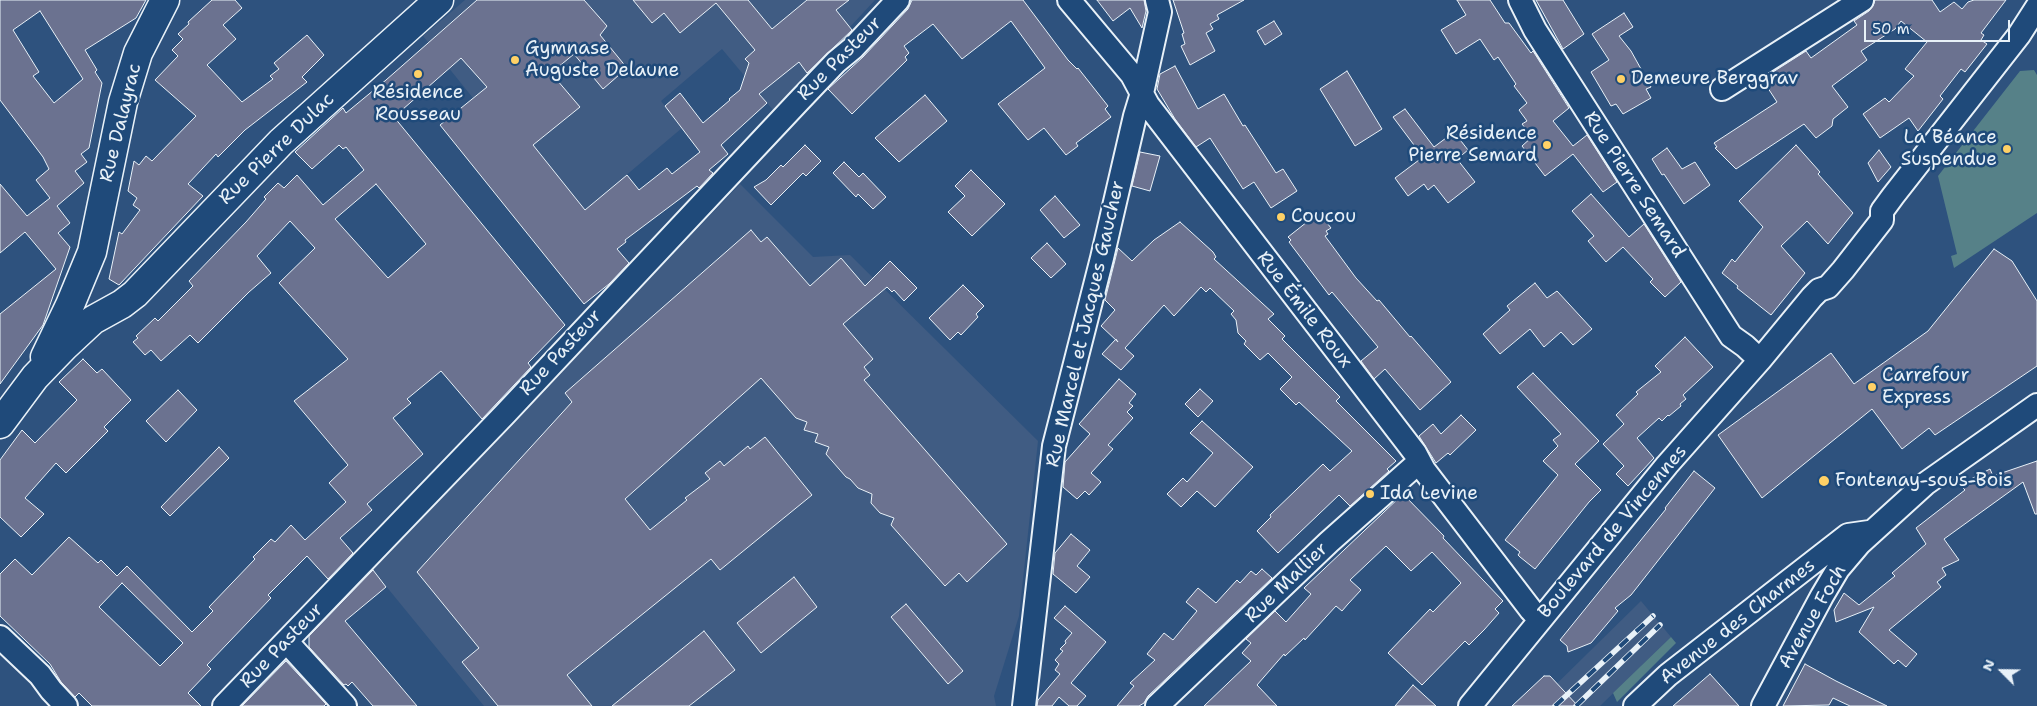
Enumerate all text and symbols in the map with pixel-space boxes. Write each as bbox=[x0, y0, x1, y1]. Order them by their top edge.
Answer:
scale bar bbox=[1867, 10, 2013, 42]
street label: Rue Pasteur bbox=[793, 12, 887, 106]
text: 50 m bbox=[1872, 19, 1910, 39]
place label: Gymnase Auguste Delaune bbox=[525, 38, 679, 82]
marker: Gymnase Auguste Delaune bbox=[509, 54, 521, 66]
street label: Rue Dalayrac bbox=[95, 61, 147, 185]
marker: Résidence Rousseau bbox=[412, 68, 424, 80]
place label: Demeure Berggrav bbox=[1631, 68, 1798, 90]
marker: Demeure Berggrav bbox=[1615, 73, 1627, 85]
place label: Résidence Rousseau bbox=[372, 82, 464, 126]
street label: Rue Pierre Dulac bbox=[215, 88, 339, 210]
street label: Rue Pierre Semard bbox=[1578, 108, 1690, 262]
place label: Résidence Pierre Semard bbox=[1408, 123, 1537, 167]
place label: La Béance Suspendue bbox=[1901, 127, 1997, 171]
marker: Résidence Pierre Semard bbox=[1541, 139, 1553, 151]
marker: La Béance Suspendue bbox=[2001, 143, 2013, 155]
street label: Rue Marcel et Jacques Gaucher bbox=[1042, 179, 1130, 469]
place label: Coucou bbox=[1291, 206, 1356, 228]
marker: Coucou bbox=[1275, 211, 1287, 223]
street label: Rue Émile Roux bbox=[1251, 247, 1357, 373]
street label: Rue Pasteur bbox=[515, 305, 607, 401]
place label: Carrefour Express bbox=[1882, 365, 1969, 409]
marker: Carrefour Express bbox=[1866, 381, 1878, 393]
street label: Boulevard de Vincennes bbox=[1534, 441, 1692, 623]
place label: Fontenay-sous-Bois bbox=[1835, 470, 2012, 492]
marker: Fontenay-sous-Bois bbox=[1817, 474, 1831, 488]
place label: Ida Levine bbox=[1380, 483, 1478, 505]
marker: Ida Levine bbox=[1364, 488, 1376, 500]
street label: Rue Mallier bbox=[1241, 538, 1333, 628]
street label: Avenue des Charmes bbox=[1656, 554, 1820, 690]
street label: Avenue Foch bbox=[1774, 561, 1852, 673]
street label: Rue Pasteur bbox=[236, 599, 328, 693]
north arrow bbox=[1977, 646, 2027, 696]
text: N bbox=[1978, 657, 1999, 674]

